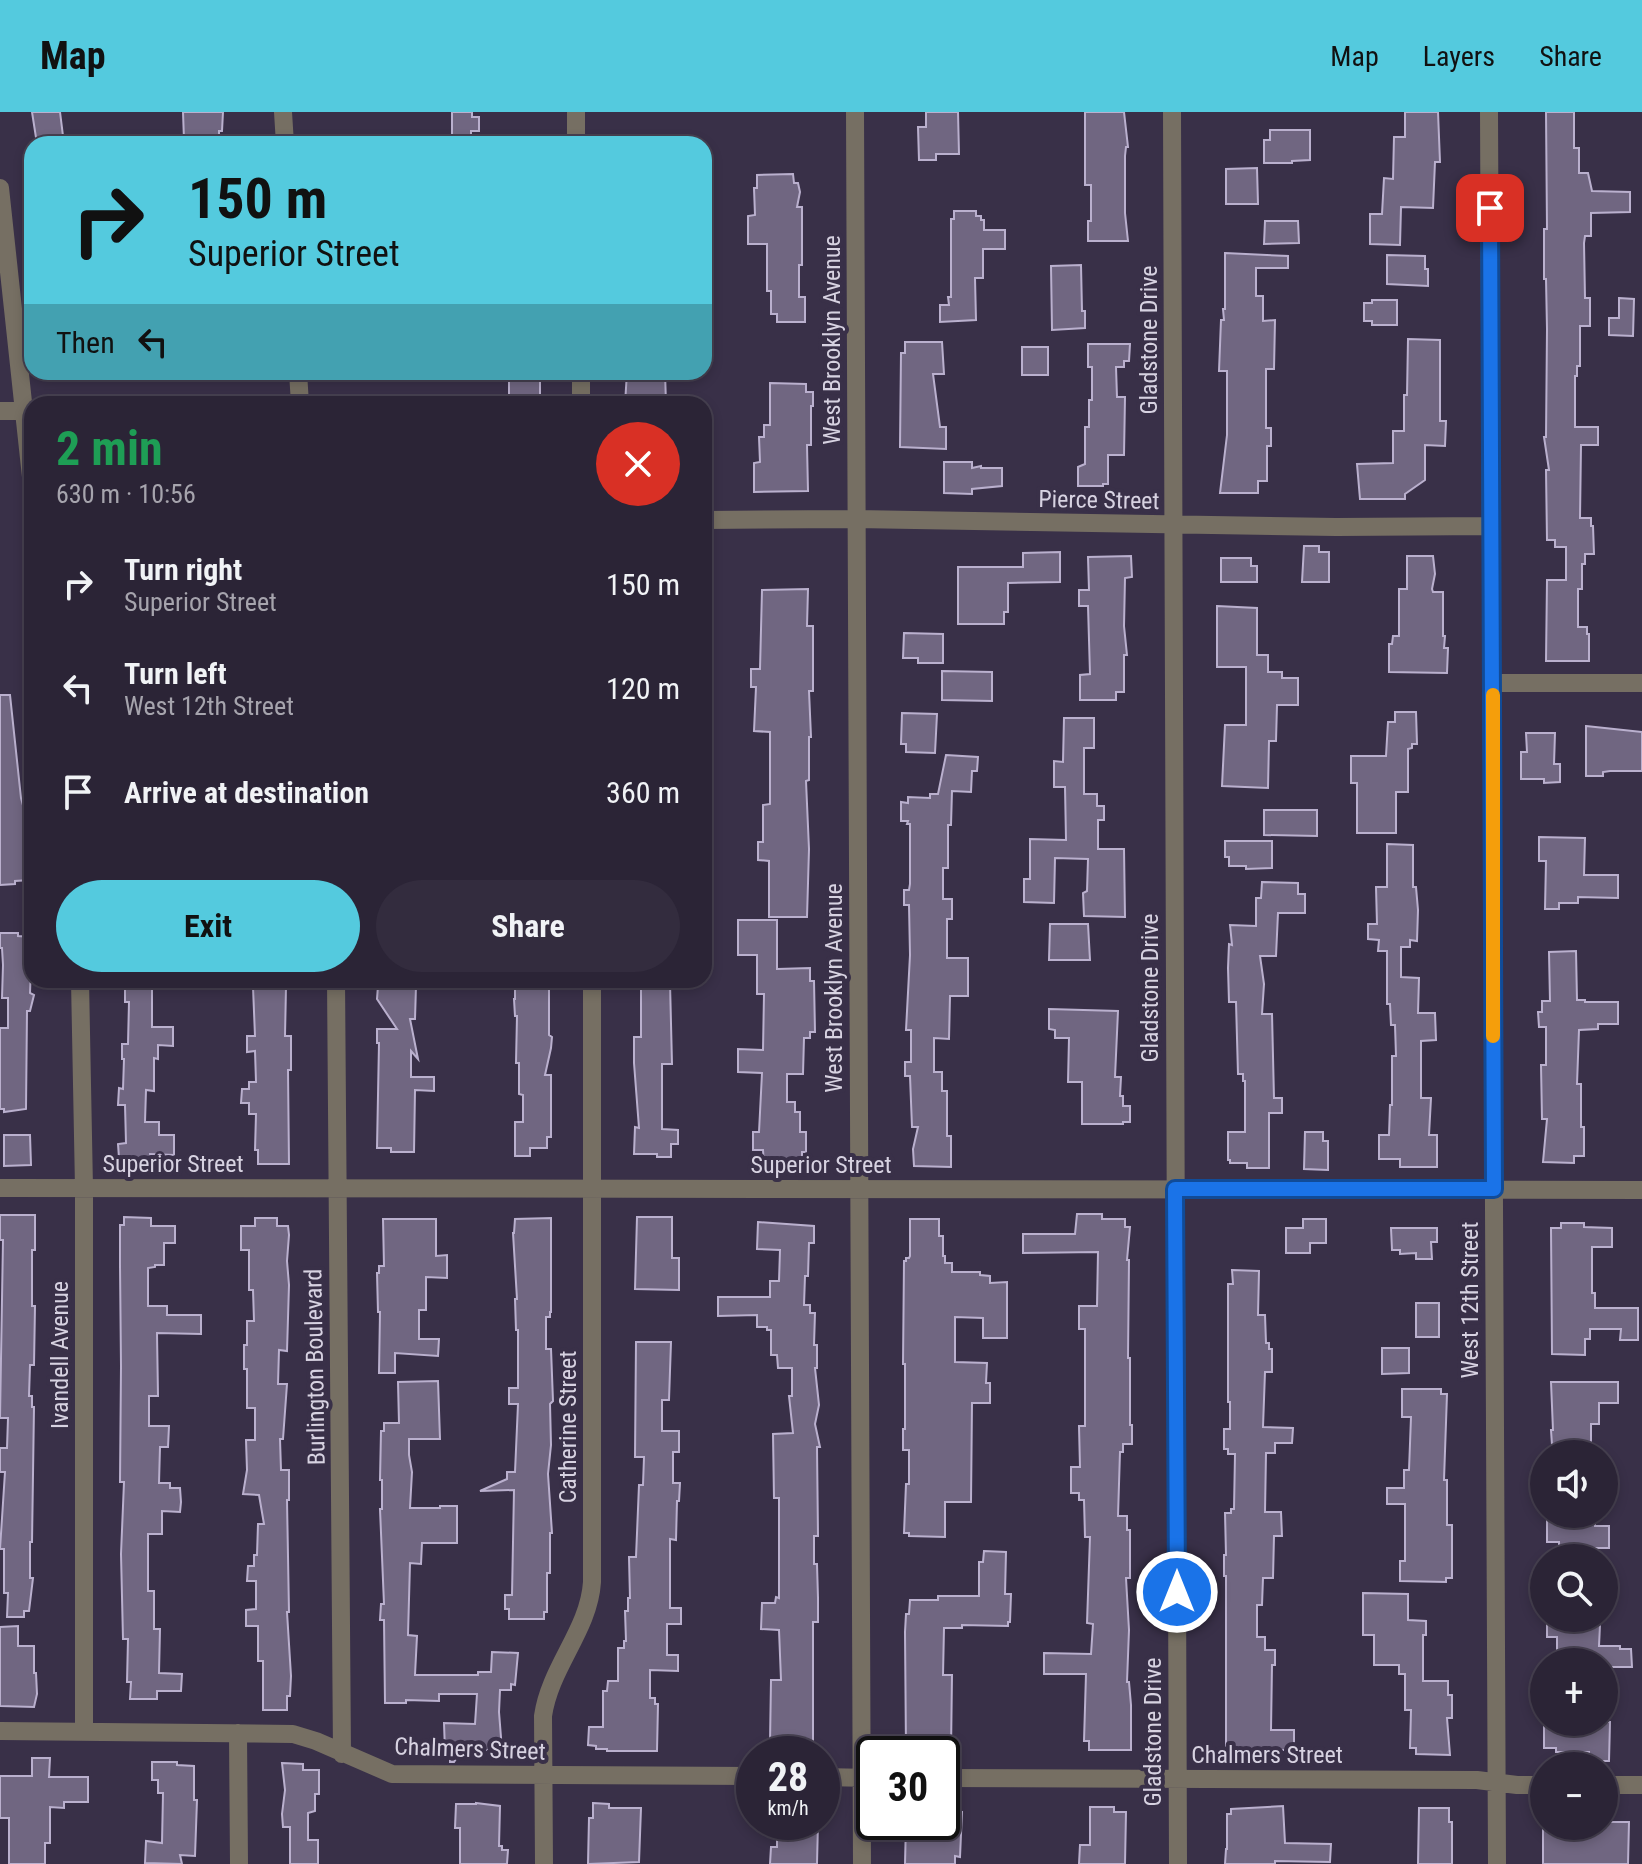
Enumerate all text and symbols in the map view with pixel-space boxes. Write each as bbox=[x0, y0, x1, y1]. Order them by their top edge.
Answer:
text: Map bbox=[40, 34, 106, 78]
text: Map bbox=[1330, 40, 1379, 73]
text: Layers bbox=[1423, 40, 1495, 73]
text: Share bbox=[1539, 40, 1602, 73]
text: 150 m bbox=[188, 166, 327, 232]
icon: right bbox=[56, 168, 160, 272]
pin bbox=[1456, 174, 1524, 242]
icon: arrive bbox=[1468, 186, 1512, 230]
text: Superior Street bbox=[188, 233, 400, 275]
street label: West Brooklyn Avenue bbox=[818, 235, 846, 445]
street label: Gladstone Drive bbox=[1135, 265, 1163, 415]
icon: left bbox=[131, 320, 175, 364]
text: Then bbox=[56, 325, 115, 360]
text: 2 min bbox=[56, 420, 163, 477]
button: close bbox=[596, 422, 680, 506]
text: 630 m · 10:56 bbox=[56, 479, 196, 509]
street label: Pierce Street bbox=[1038, 485, 1160, 515]
text: Turn right bbox=[124, 552, 242, 587]
icon: right bbox=[56, 562, 100, 606]
text: 150 m bbox=[606, 567, 680, 602]
text: Superior Street bbox=[124, 587, 277, 617]
text: Turn left bbox=[124, 656, 227, 691]
icon: left bbox=[56, 666, 100, 710]
text: 120 m bbox=[606, 671, 680, 706]
text: West 12th Street bbox=[124, 691, 294, 721]
icon: arrive bbox=[56, 770, 100, 814]
text: Arrive at destination bbox=[124, 775, 369, 810]
text: 360 m bbox=[606, 775, 680, 810]
button: Exit bbox=[56, 880, 360, 972]
button: Share bbox=[376, 880, 680, 972]
street label: West Brooklyn Avenue bbox=[820, 883, 848, 1093]
street label: Gladstone Drive bbox=[1136, 913, 1164, 1063]
street label: Superior Street bbox=[102, 1150, 244, 1178]
street label: Superior Street bbox=[750, 1151, 892, 1179]
street label: West 12th Street bbox=[1456, 1222, 1484, 1378]
street label: Burlington Boulevard bbox=[299, 1269, 331, 1465]
street label: Ivandell Avenue bbox=[46, 1281, 74, 1429]
street label: Catherine Street bbox=[554, 1351, 582, 1503]
map controls bbox=[1530, 1440, 1618, 1840]
button: sound bbox=[1530, 1440, 1618, 1528]
button: search bbox=[1530, 1544, 1618, 1632]
position arrow bbox=[1135, 1550, 1219, 1634]
button: + bbox=[1530, 1648, 1618, 1736]
street label: Gladstone Drive bbox=[1139, 1657, 1167, 1807]
street label: Chalmers Street bbox=[394, 1732, 546, 1766]
speed limit sign: 30 bbox=[856, 1736, 960, 1840]
street label: Chalmers Street bbox=[1191, 1741, 1343, 1769]
button: − bbox=[1530, 1752, 1618, 1840]
text: 28 bbox=[768, 1754, 808, 1801]
text: km/h bbox=[767, 1796, 809, 1820]

